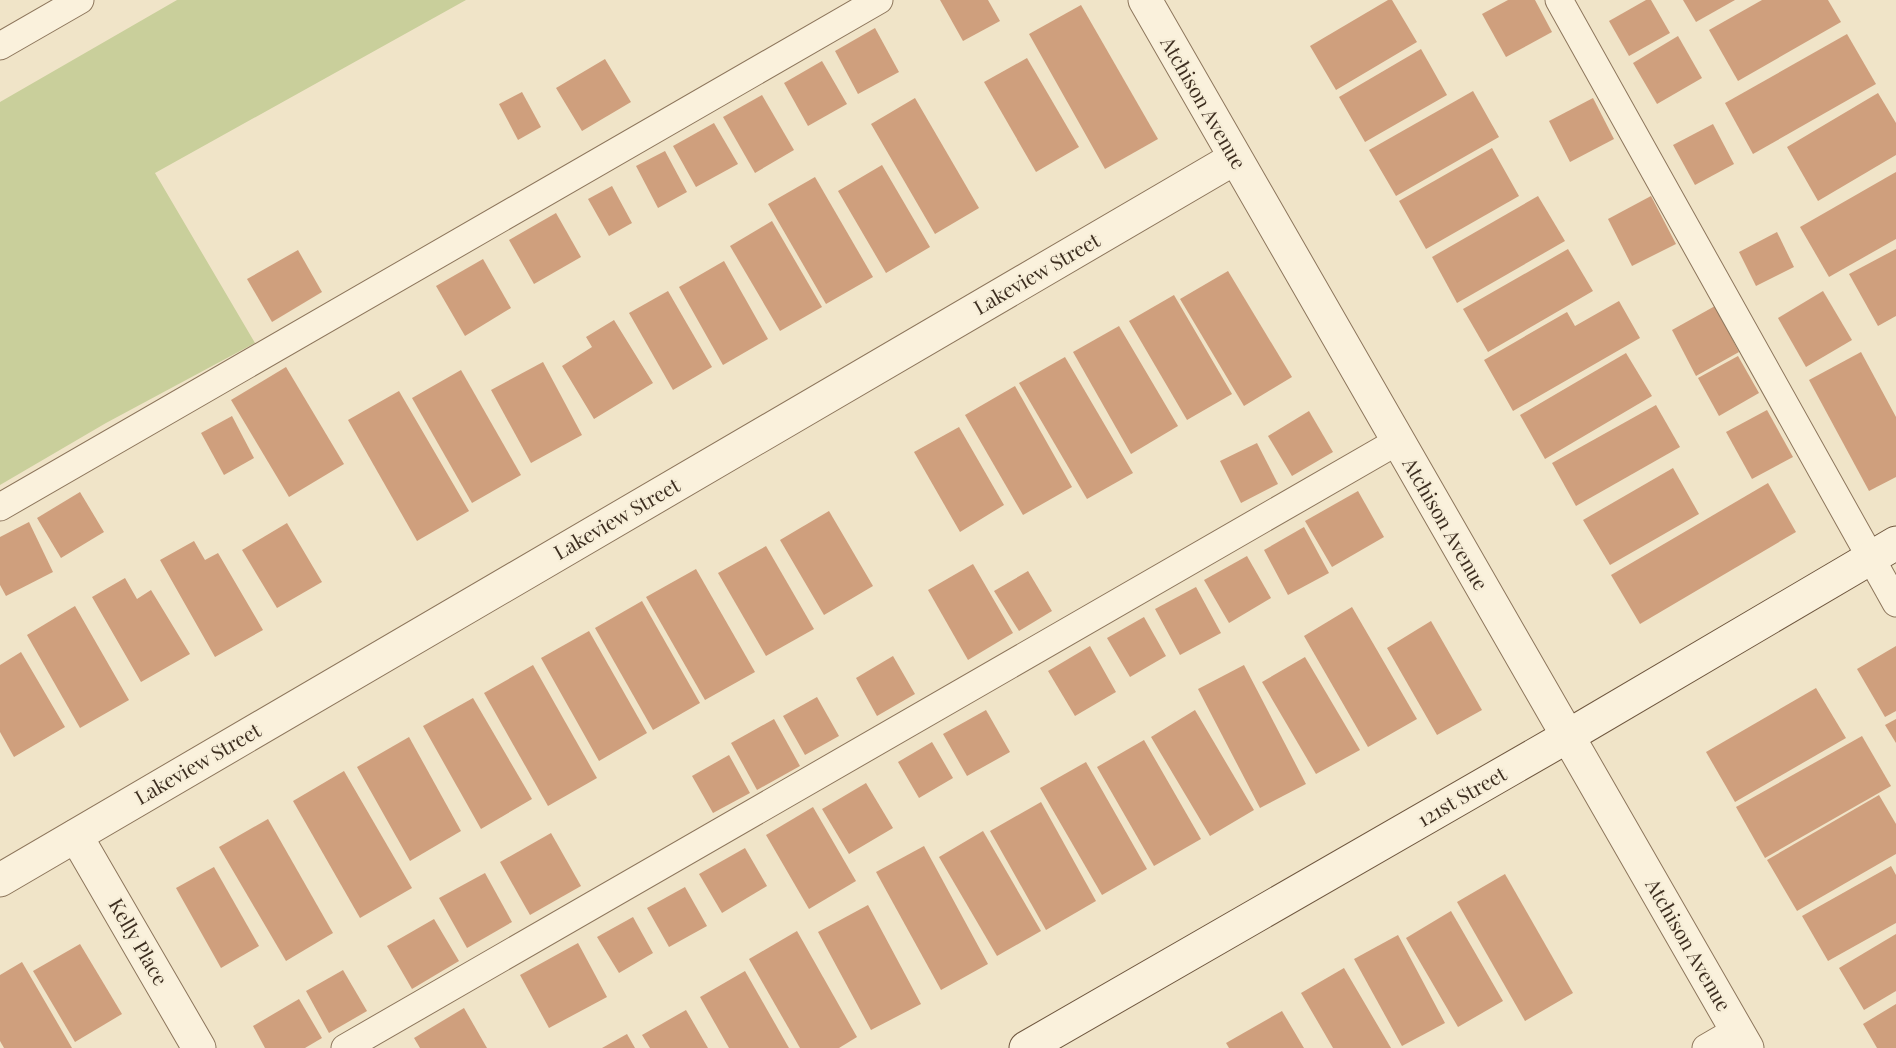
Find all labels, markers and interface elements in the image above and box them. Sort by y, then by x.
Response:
street label: Atchison Avenue [1155,30,1253,174]
street label: Lakeview Street [968,225,1105,320]
street label: Atchison Avenue [1397,451,1495,595]
street label: Lakeview Street [548,470,685,565]
street label: Lakeview Street [129,715,266,810]
street label: 121st Street [1412,759,1512,832]
street label: Atchison Avenue [1640,872,1738,1016]
street label: Kelly Place [104,893,175,990]

